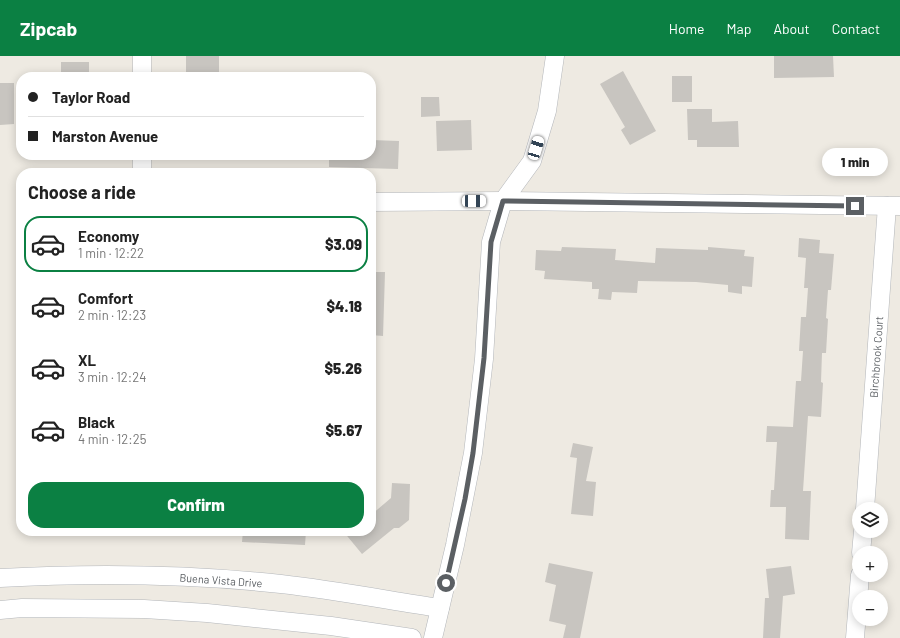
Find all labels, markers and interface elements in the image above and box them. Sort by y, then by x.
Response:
text: Zipcab [20,17,77,40]
text: Home [669,20,705,37]
text: Map [727,20,751,37]
text: About [773,20,810,37]
text: Contact [832,20,880,37]
text: Taylor Road [52,88,130,106]
text: Marston Avenue [52,127,158,145]
car [527,135,545,161]
callout: 1 min [822,148,888,176]
text: 1 min [841,154,869,170]
text: Choose a ride [28,181,136,203]
car [462,195,486,207]
route end [846,197,864,215]
icon: car [30,226,66,262]
text: Economy [78,227,139,245]
text: $3.09 [325,235,362,253]
text: 1 min · 12:22 [78,245,144,261]
icon: car [30,288,66,324]
text: Comfort [78,289,133,307]
text: $4.18 [326,297,362,315]
text: 2 min · 12:23 [78,307,146,323]
street label: Birchbrook Court [867,316,885,398]
icon: car [30,350,66,386]
text: XL [78,351,96,369]
text: $5.26 [324,359,362,377]
text: 3 min · 12:24 [78,369,146,385]
icon: car [30,412,66,448]
text: Black [78,413,115,431]
text: $5.67 [325,421,362,439]
text: 4 min · 12:25 [78,431,146,447]
button: Confirm [28,482,364,528]
map controls [852,502,888,626]
button: layers [852,502,888,538]
button: + [852,546,888,582]
street label: Buena Vista Drive [179,571,263,589]
route start [437,574,455,592]
button: − [852,590,888,626]

